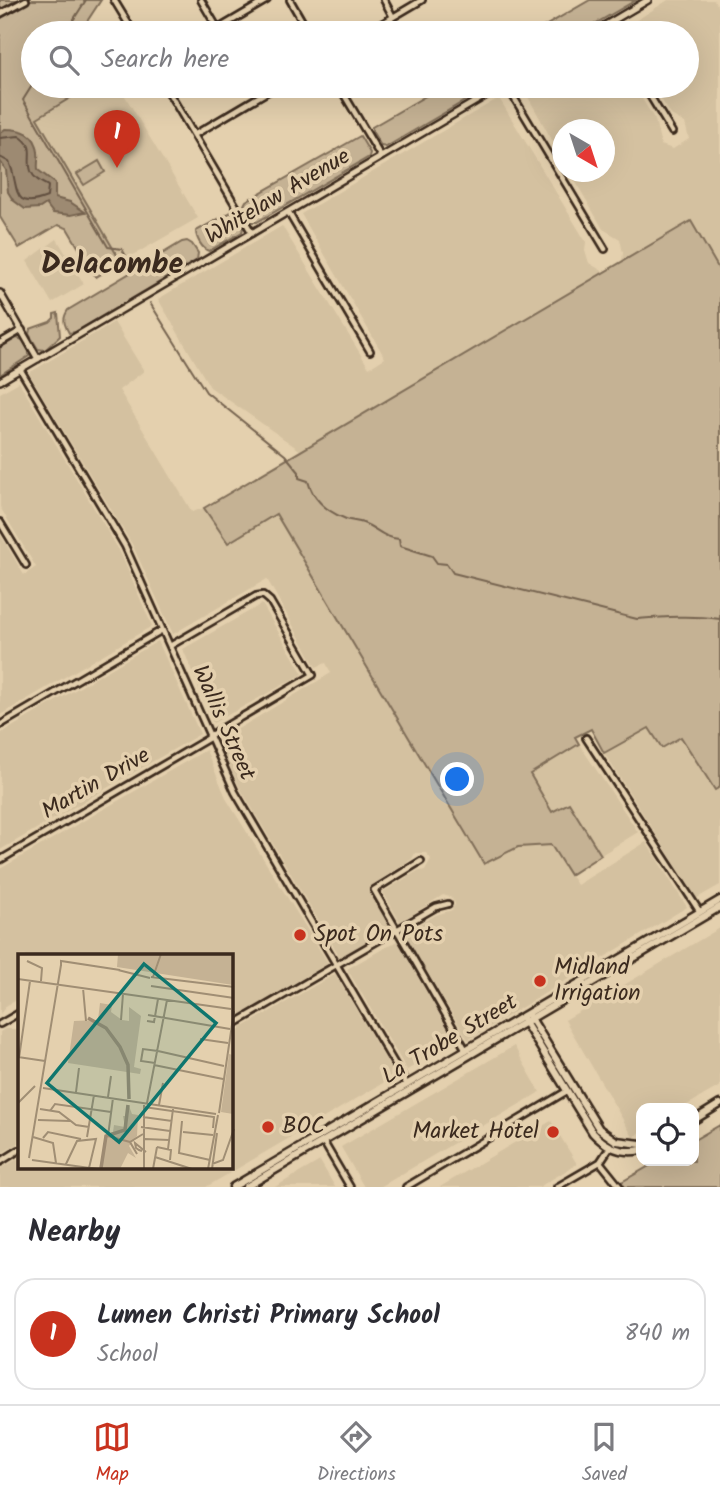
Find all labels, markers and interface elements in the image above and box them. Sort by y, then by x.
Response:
search box [21,21,699,98]
text: Search here [101,39,229,81]
icon: search [45,41,83,79]
pin: 1 [94,110,140,168]
north arrow [552,119,615,182]
street label: Whitelaw Avenue [198,139,358,255]
district label: Delacombe [41,241,184,289]
street label: Wallis Street [182,660,265,787]
street label: Martin Drive [35,738,157,830]
your location [440,762,474,796]
place label: Spot On Pots [314,917,443,953]
marker: Spot On Pots [292,927,308,943]
place label: Midland Irrigation [554,950,641,1012]
inset map [18,954,233,1170]
marker: Midland Irrigation [532,973,548,989]
street label: La Trobe Street [375,985,526,1095]
map controls [636,1103,699,1166]
button: locate [636,1103,699,1166]
place label: BOC [282,1109,325,1145]
place label: Market Hotel [412,1114,539,1150]
marker: BOC [260,1119,276,1135]
marker: Market Hotel [545,1124,561,1140]
text: Nearby [28,1209,120,1257]
text: Lumen Christi Primary School [97,1295,440,1337]
text: 1 [50,1316,56,1352]
text: 840 m [624,1316,690,1352]
text: School [97,1337,158,1373]
tab: Map [93,1418,131,1490]
tab: Directions [317,1418,396,1490]
tab: Saved [582,1418,627,1490]

